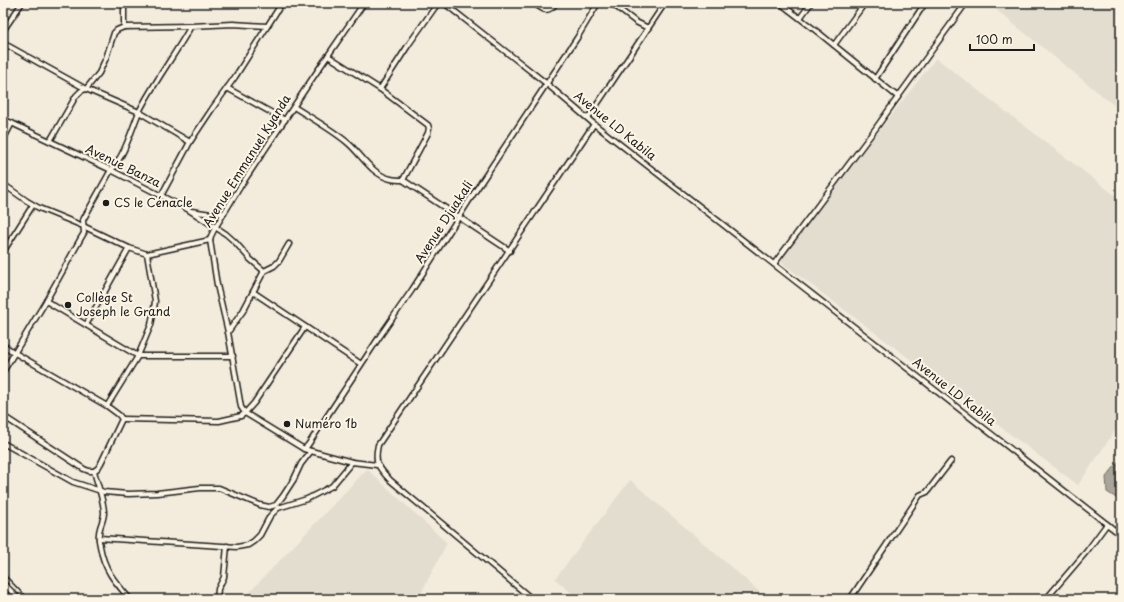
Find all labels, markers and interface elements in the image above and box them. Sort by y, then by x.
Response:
scale bar [970,26,1034,52]
text: 100 m [976,30,1013,48]
street label: Avenue LD Kabila [570,86,661,164]
street label: Avenue Emmanuel Kyanda [198,90,295,230]
street label: Avenue Banza [83,139,165,191]
street label: Avenue Djuakali [410,177,477,266]
place label: CS le Cénacle [114,193,193,211]
marker: CS le Cénacle [101,198,111,208]
place label: Collège St Joseph le Grand [76,288,171,320]
marker: Collège St Joseph le Grand [63,300,73,310]
street label: Avenue LD Kabila [909,353,1001,430]
place label: Numéro 1b [295,414,357,432]
marker: Numéro 1b [282,419,292,429]

